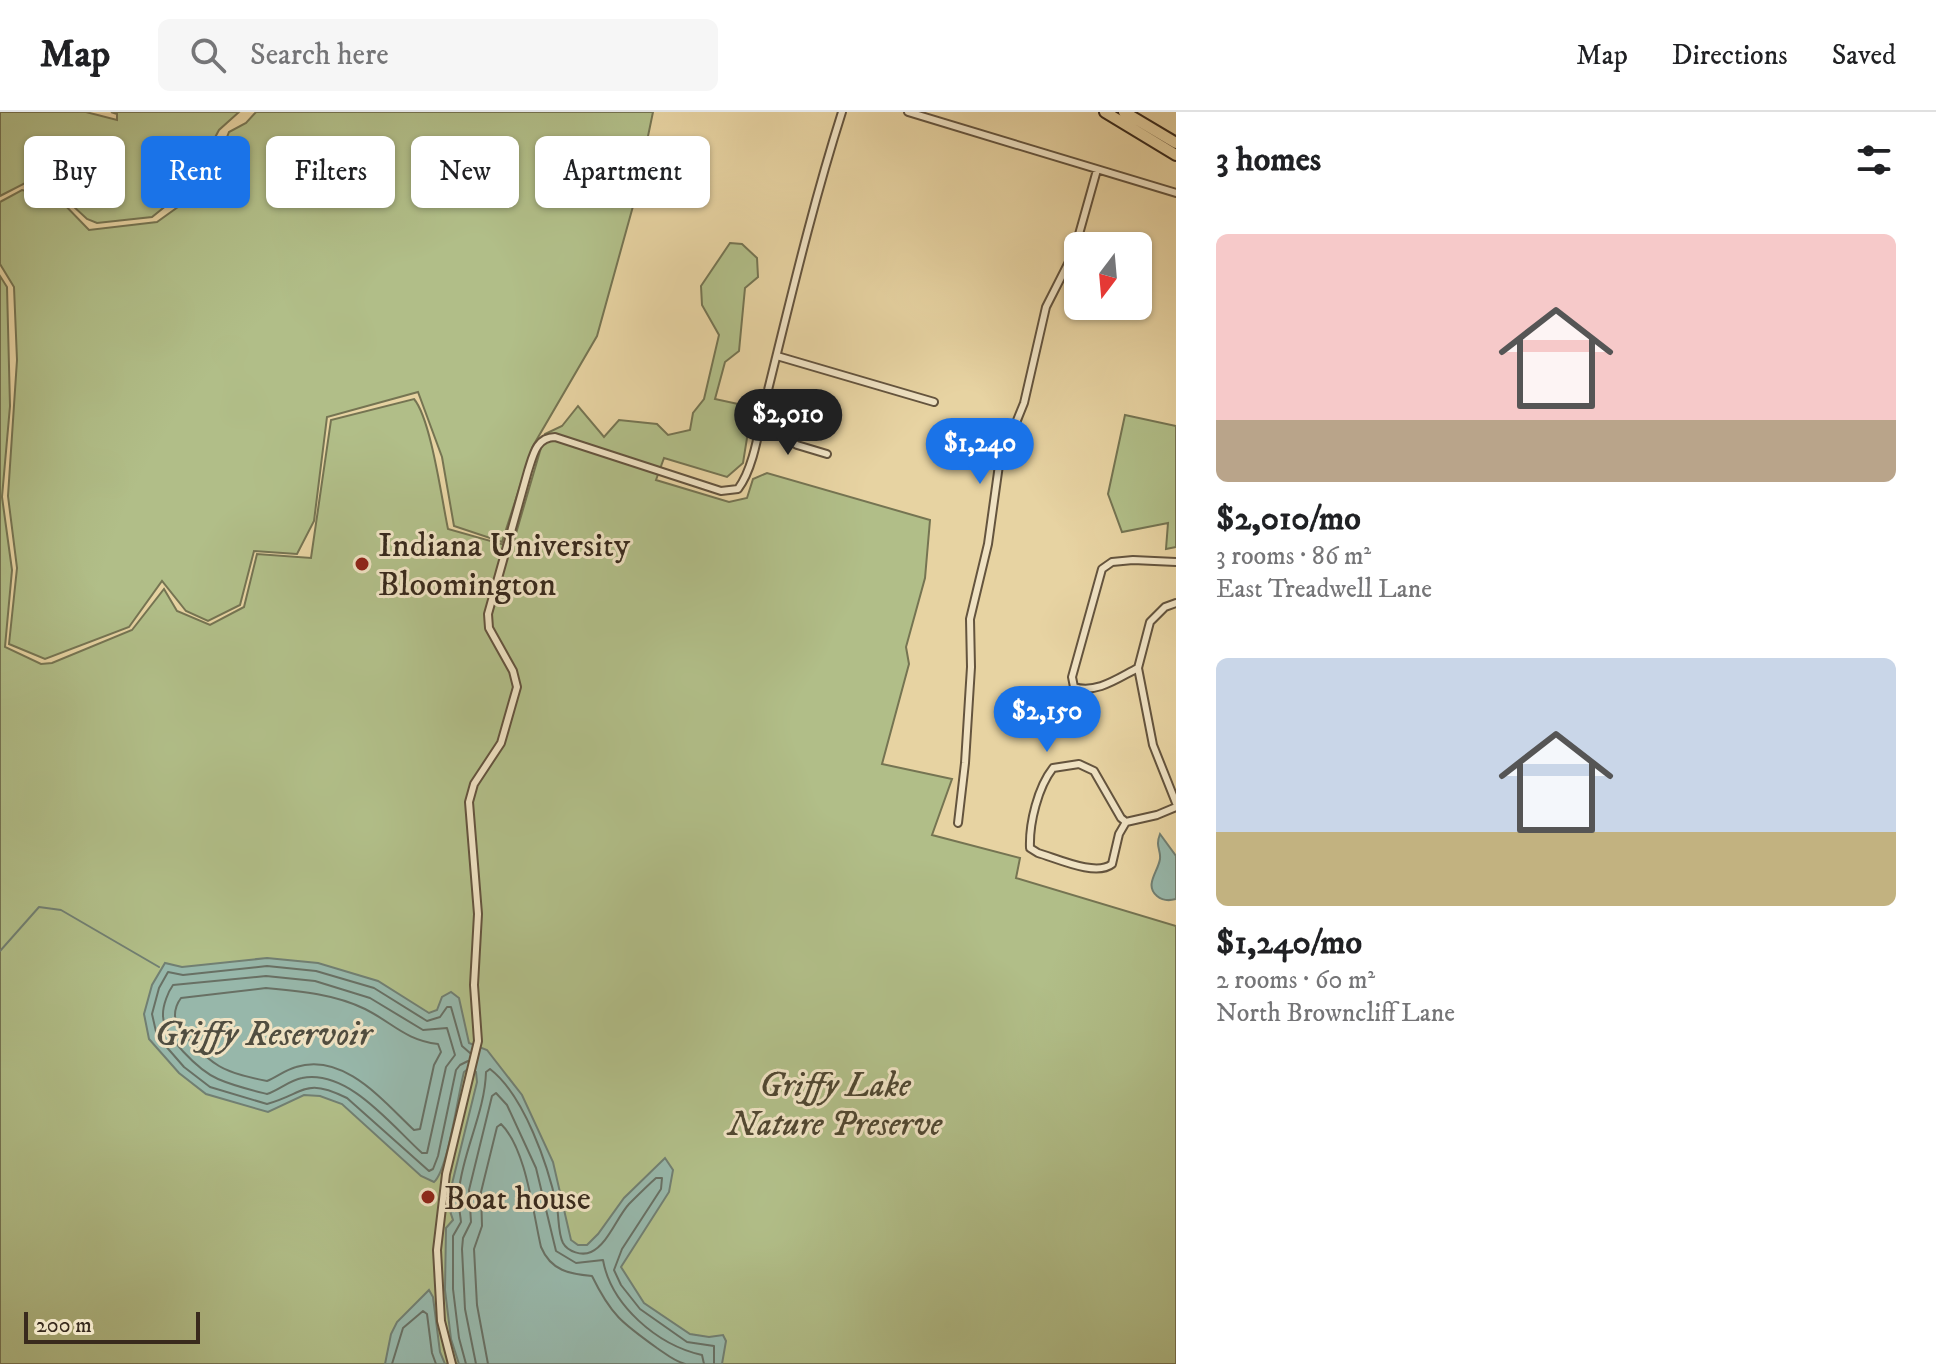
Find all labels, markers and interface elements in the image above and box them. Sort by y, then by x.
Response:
search box [158,19,718,91]
text: Map [40,31,110,79]
icon: search [186,33,230,77]
text: Search here [250,37,389,74]
text: Map [1576,38,1628,73]
text: Directions [1672,38,1788,73]
text: Saved [1832,38,1896,73]
chip: Buy [24,136,125,208]
chip: Rent [141,136,250,208]
chip: Filters [266,136,395,208]
chip: New [411,136,519,208]
chip: Apartment [535,136,710,208]
icon: filters [1852,138,1896,182]
text: 3 homes [1216,139,1321,181]
north arrow [1064,232,1152,320]
map controls [1064,232,1152,320]
icon: home [1484,286,1628,430]
pin: $2,010 [723,389,853,457]
text: $2,010 [752,398,824,431]
pin: $1,240 [915,418,1045,486]
text: $1,240 [944,427,1016,460]
text: $2,010/mo [1216,498,1361,540]
place label: Indiana University Bloomington [378,525,631,606]
text: 3 rooms · 86 m² [1216,540,1371,573]
marker: Indiana University Bloomington [353,555,371,573]
text: East Treadwell Lane [1216,573,1432,606]
pin: $2,150 [982,686,1112,754]
text: $2,150 [1012,695,1082,728]
icon: home [1484,710,1628,854]
text: $1,240/mo [1216,922,1362,964]
text: 2 rooms · 60 m² [1216,964,1375,997]
text: North Browncliff Lane [1216,997,1455,1030]
water label: Griffy Reservoir [154,1012,375,1057]
park label: Griffy Lake Nature Preserve [726,1065,943,1146]
place label: Boat house [444,1178,591,1220]
marker: Boat house [419,1188,437,1206]
scale bar [24,1308,200,1344]
text: 200 m [36,1312,92,1339]

